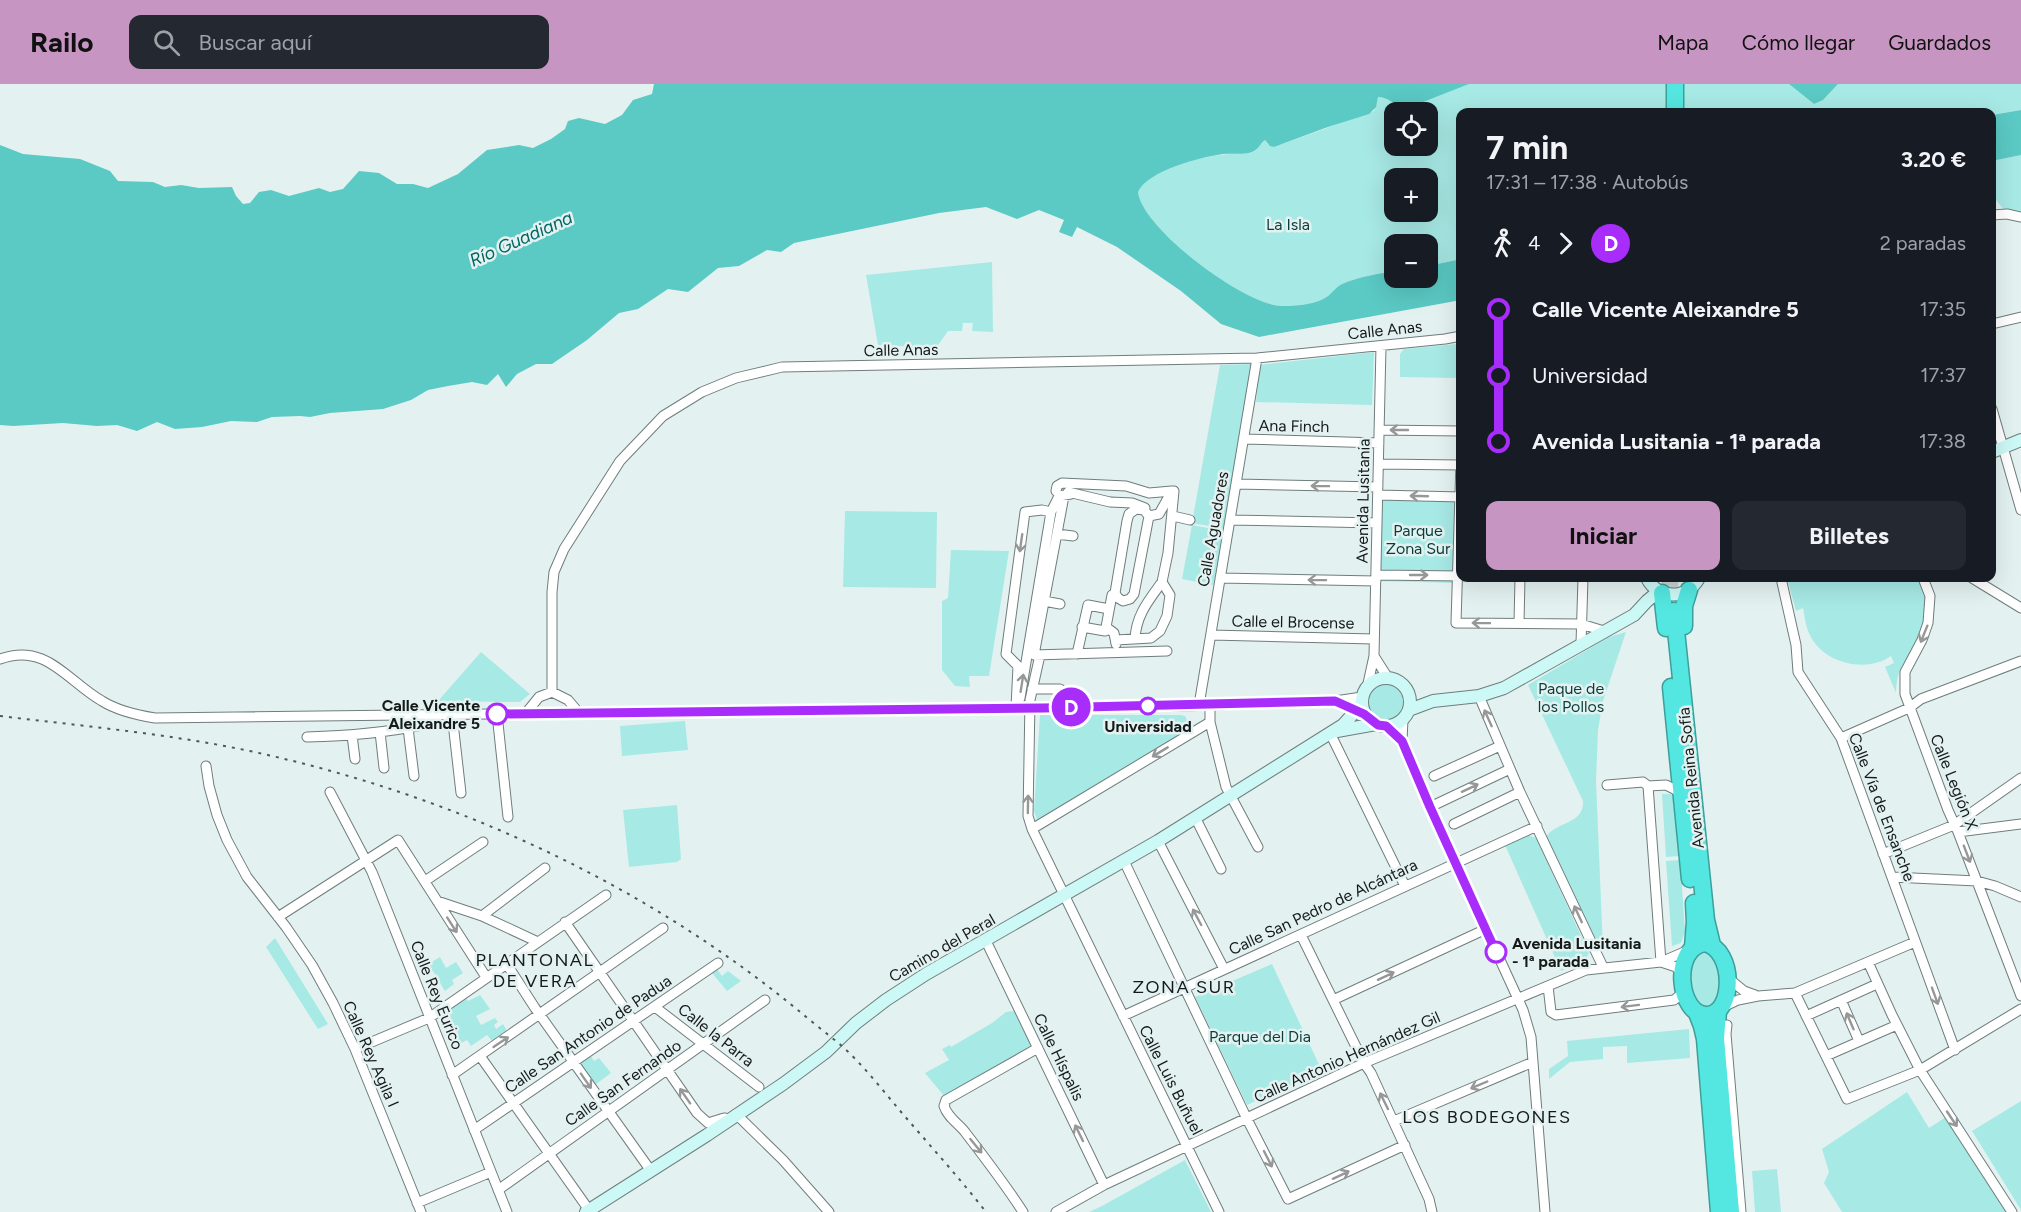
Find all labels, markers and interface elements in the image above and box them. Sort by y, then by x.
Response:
search box [129,15,549,69]
text: Railo [30,25,93,59]
icon: search [150,26,183,59]
text: Buscar aquí [198,29,312,56]
text: Mapa [1657,30,1709,55]
text: Cómo llegar [1742,30,1855,55]
text: Guardados [1888,30,1991,55]
map controls [1384,102,1438,288]
button: locate [1384,102,1438,156]
text: 7 min [1486,128,1568,167]
text: 3.20 € [1901,146,1966,173]
button: + [1384,168,1438,222]
text: 17:31 – 17:38 · Autobús [1486,170,1688,194]
water label: Río Guadiana [466,206,576,272]
park label: La Isla [1266,215,1310,234]
icon: walk [1486,227,1519,260]
icon: forward [1549,227,1582,260]
text: 4 [1528,231,1540,255]
text: D [1603,231,1618,256]
text: 2 paradas [1880,231,1966,255]
button: − [1384,234,1438,288]
text: Calle Vicente Aleixandre 5 [1532,296,1799,323]
text: 17:35 [1920,297,1966,321]
street label: Calle Anas [1347,317,1423,343]
street label: Calle Anas [863,340,939,360]
text: Universidad [1532,362,1648,389]
text: 17:37 [1920,363,1966,387]
street label: Ana Finch [1258,416,1330,436]
one-way arrow [1390,425,1410,436]
text: Avenida Lusitania - 1ª parada [1532,428,1821,455]
text: 17:38 [1919,429,1966,453]
street label: Avenida Lusitania [1352,438,1374,564]
street label: Calle Aguadores [1193,470,1233,588]
one-way arrow [1310,481,1330,492]
one-way arrow [1410,490,1430,501]
button: Iniciar [1486,501,1720,570]
button: Billetes [1732,501,1966,570]
park label: Parque Zona Sur [1386,521,1451,558]
one-way arrow [1015,533,1026,553]
one-way arrow [1408,569,1428,581]
one-way arrow [1308,574,1328,586]
street label: Calle el Brocense [1232,611,1355,633]
one-way arrow [1471,617,1491,629]
one-way arrow [1918,624,1929,643]
one-way arrow [1017,674,1028,693]
park label: Paque de los Pollos [1538,679,1604,716]
line badge: D [1052,688,1090,726]
text: D [1064,695,1078,720]
place label: Calle Vicente Aleixandre 5 [382,696,480,733]
marker: Universidad [1139,697,1157,715]
marker: Calle Vicente Aleixandre 5 [486,703,508,725]
street label: Avenida Reina Sofía [1674,706,1708,850]
one-way arrow [1481,709,1493,727]
place label: Universidad [1104,717,1192,736]
street label: Calle Vía de Ensanche [1845,730,1919,884]
street label: Calle Legión X [1926,731,1982,833]
one-way arrow [1152,747,1169,759]
one-way arrow [1460,782,1478,794]
one-way arrow [1022,794,1034,814]
one-way arrow [1962,845,1973,863]
street label: Calle San Pedro de Alcántara [1226,855,1420,959]
one-way arrow [1572,905,1583,923]
one-way arrow [1191,909,1202,927]
street label: Camino del Peral [885,910,999,986]
one-way arrow [446,916,459,933]
place label: Avenida Lusitania - 1ª parada [1512,934,1641,971]
street label: Calle Rey Eurico [407,938,467,1052]
marker: Avenida Lusitania - 1ª parada [1485,941,1507,963]
district label: PLANTONAL DE VERA [476,949,594,992]
one-way arrow [1377,969,1395,981]
street label: Calle San Antonio de Padua [501,971,675,1097]
district label: ZONA SUR [1132,976,1236,998]
one-way arrow [1930,986,1941,1005]
street label: Calle Rey Agila I [339,998,403,1110]
street label: Calle la Parra [674,999,758,1071]
one-way arrow [1620,1000,1640,1011]
street label: Calle Antonio Hernández Gil [1251,1007,1443,1107]
street label: Calle Híspalis [1030,1010,1088,1104]
one-way arrow [1844,1012,1855,1031]
street label: Calle Luis Buñuel [1135,1022,1207,1138]
park label: Parque del Dia [1209,1027,1311,1046]
one-way arrow [492,1036,508,1048]
street label: Calle San Fernando [561,1036,685,1130]
one-way arrow [580,1073,592,1089]
one-way arrow [1470,1080,1489,1091]
one-way arrow [679,1088,691,1104]
one-way arrow [1378,1092,1390,1110]
district label: LOS BODEGONES [1402,1106,1572,1128]
one-way arrow [1946,1110,1958,1127]
one-way arrow [1072,1124,1084,1142]
one-way arrow [970,1138,983,1154]
one-way arrow [1262,1150,1274,1168]
one-way arrow [1332,1168,1350,1180]

